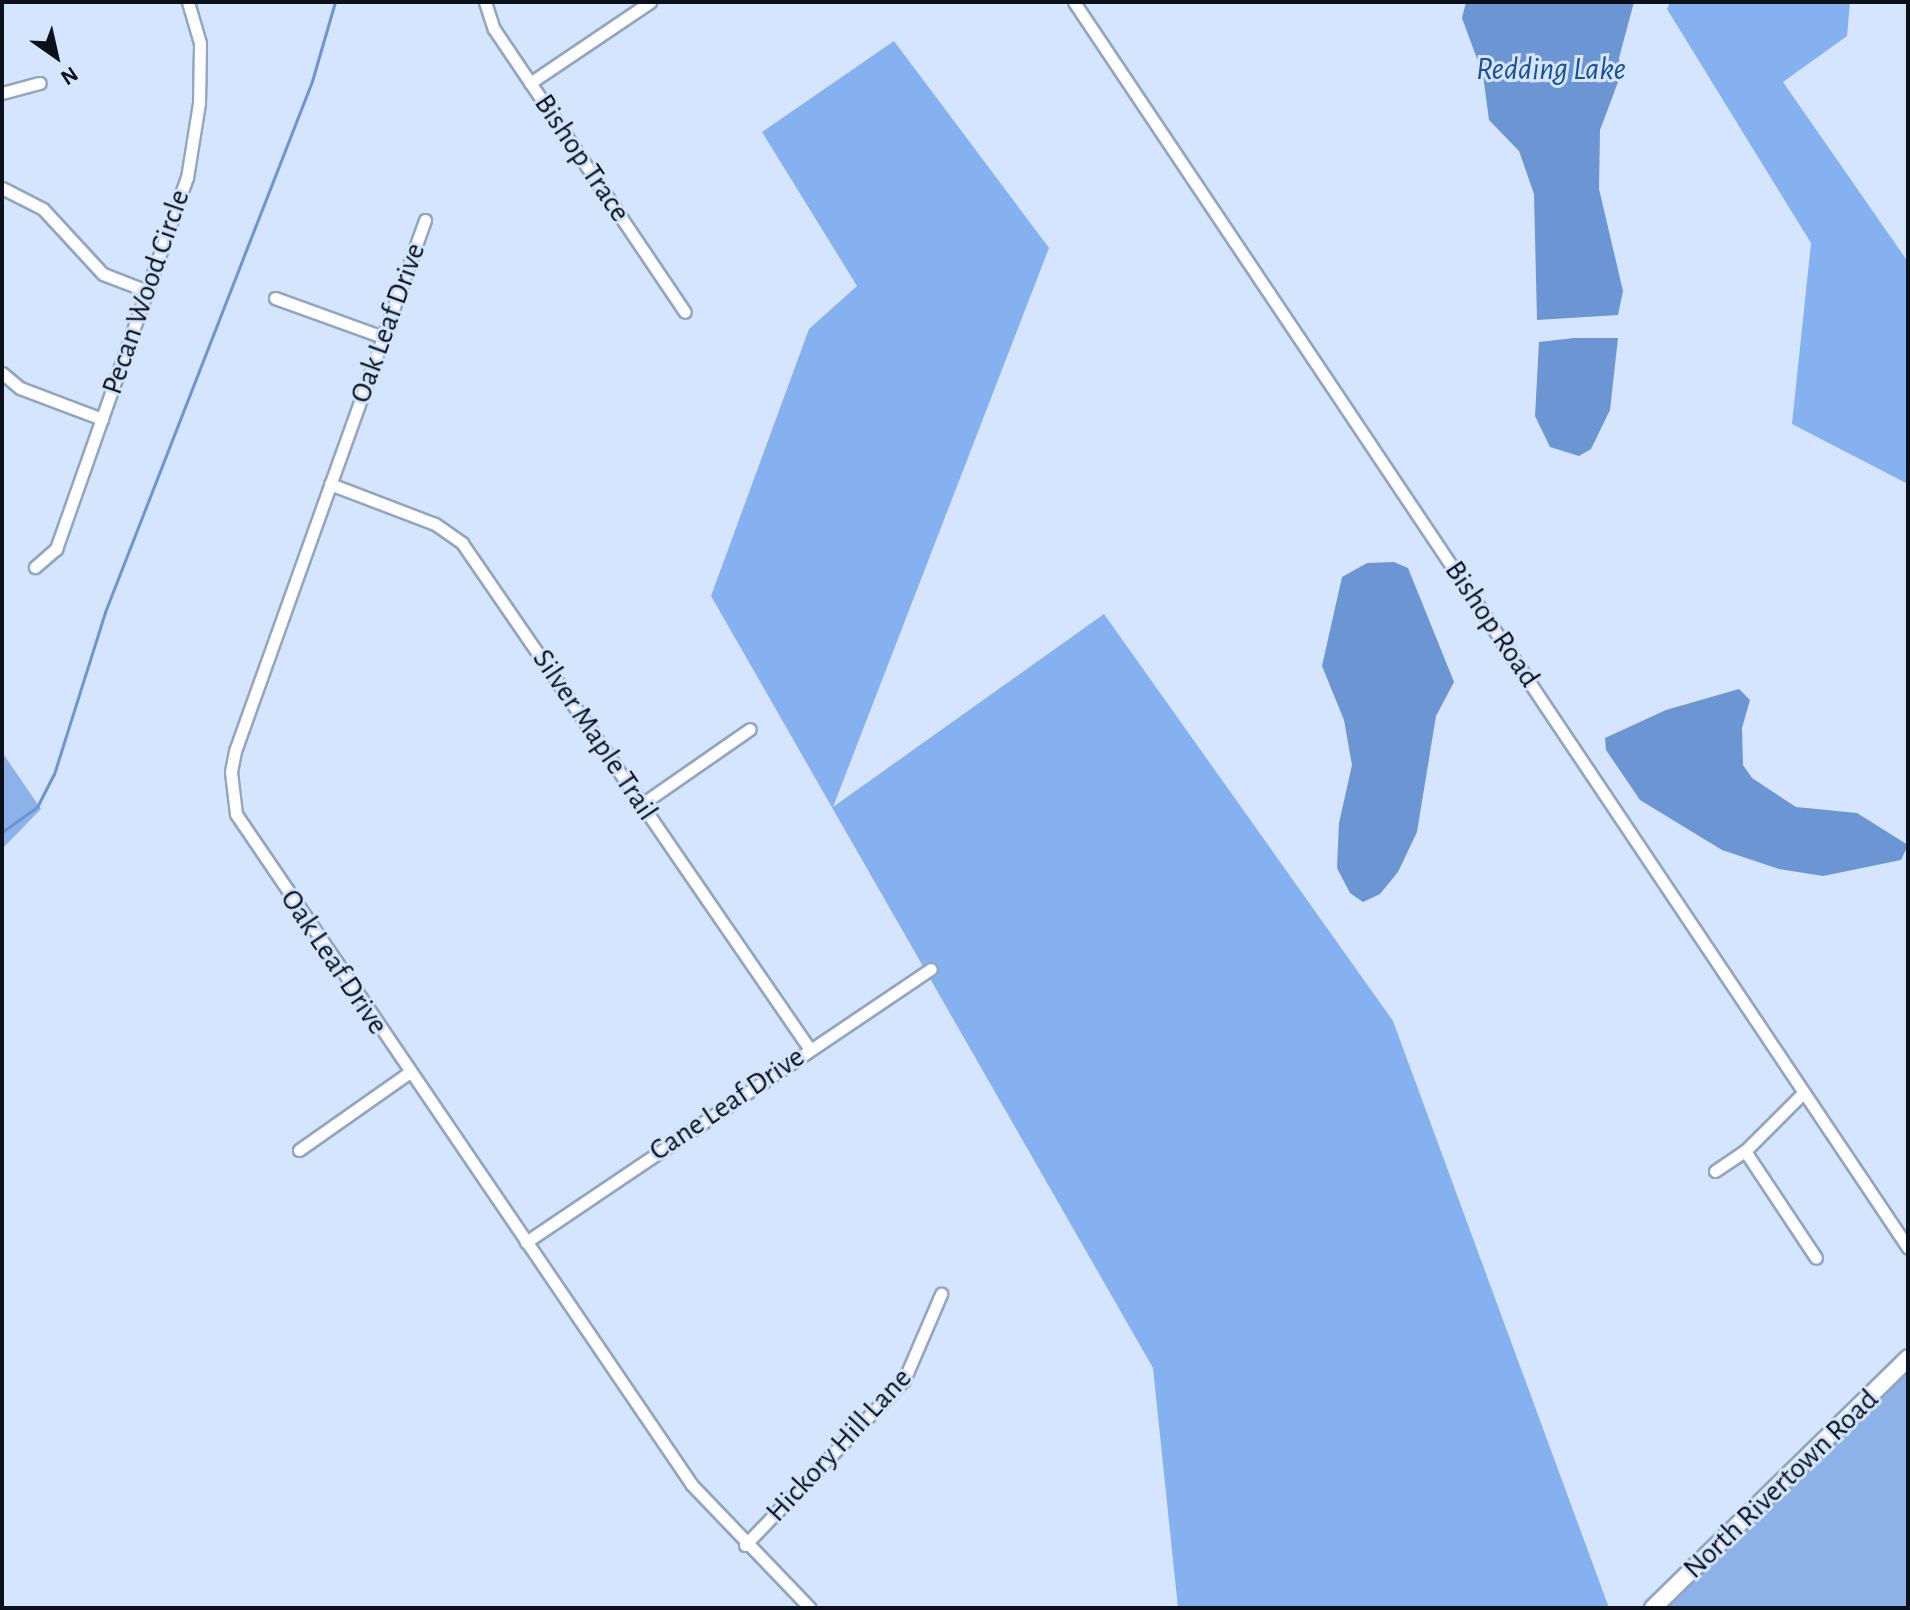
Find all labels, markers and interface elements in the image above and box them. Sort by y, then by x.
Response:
north arrow [16,16,96,96]
water label: Redding Lake [1476,50,1626,88]
text: N [57,62,82,89]
street label: Bishop Trace [526,87,638,229]
street label: Pecan Wood Circle [94,185,198,399]
street label: Oak Leaf Drive [342,238,434,408]
street label: Bishop Road [1437,554,1547,694]
street label: Silver Maple Trail [524,642,666,828]
street label: Oak Leaf Drive [272,883,396,1041]
street label: Cane Leaf Drive [643,1039,811,1169]
street label: Hickory Hill Lane [758,1360,920,1530]
street label: North Rivertown Road [1676,1382,1886,1586]

